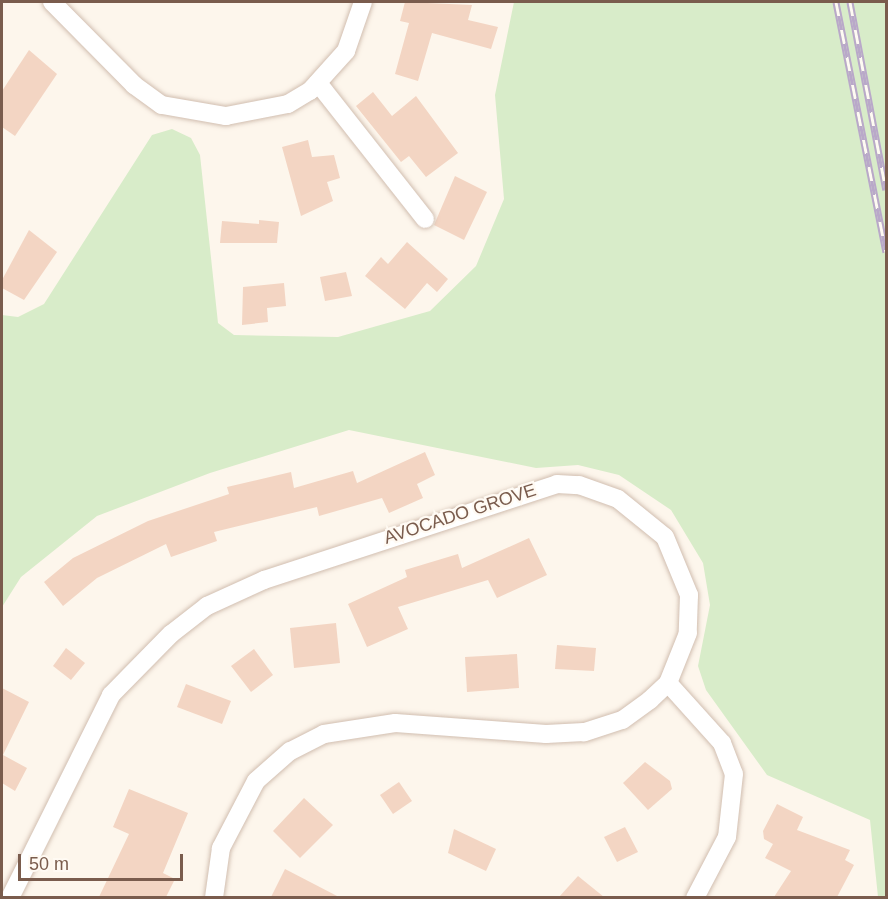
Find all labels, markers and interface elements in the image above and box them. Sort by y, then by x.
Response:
street label: AVOCADO GROVE [381,479,539,549]
scale bar [21,842,186,880]
text: 50 m [29,854,69,874]

